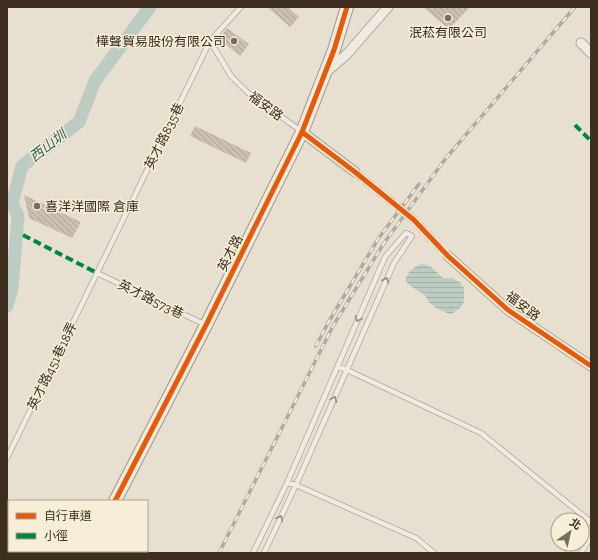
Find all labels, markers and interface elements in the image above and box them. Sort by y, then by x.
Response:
marker: 泯菘有限公司 [443,13,453,23]
place label: 泯菘有限公司 [409,25,487,40]
place label: 樺聲貿易股份有限公司 [96,34,226,49]
marker: 樺聲貿易股份有限公司 [229,36,239,46]
street label: 福安路 [246,88,286,124]
street label: 英才路835巷 [141,100,187,172]
water label: 西山圳 [26,125,71,166]
place label: 喜洋洋國際 倉庫 [45,199,139,214]
marker: 喜洋洋國際 倉庫 [32,201,42,211]
street label: 英才路 [214,232,246,274]
street label: 英才路573巷 [116,277,186,321]
one-way arrow [381,277,389,285]
street label: 福安路 [503,288,543,324]
one-way arrow [355,315,363,322]
street label: 英才路451巷18弄 [24,320,80,412]
one-way arrow [329,396,337,404]
legend [8,500,148,552]
text: 自行車道 [44,509,92,523]
north arrow [550,512,590,552]
one-way arrow [275,515,283,522]
text: 北 [567,516,584,533]
text: 小徑 [44,529,68,543]

